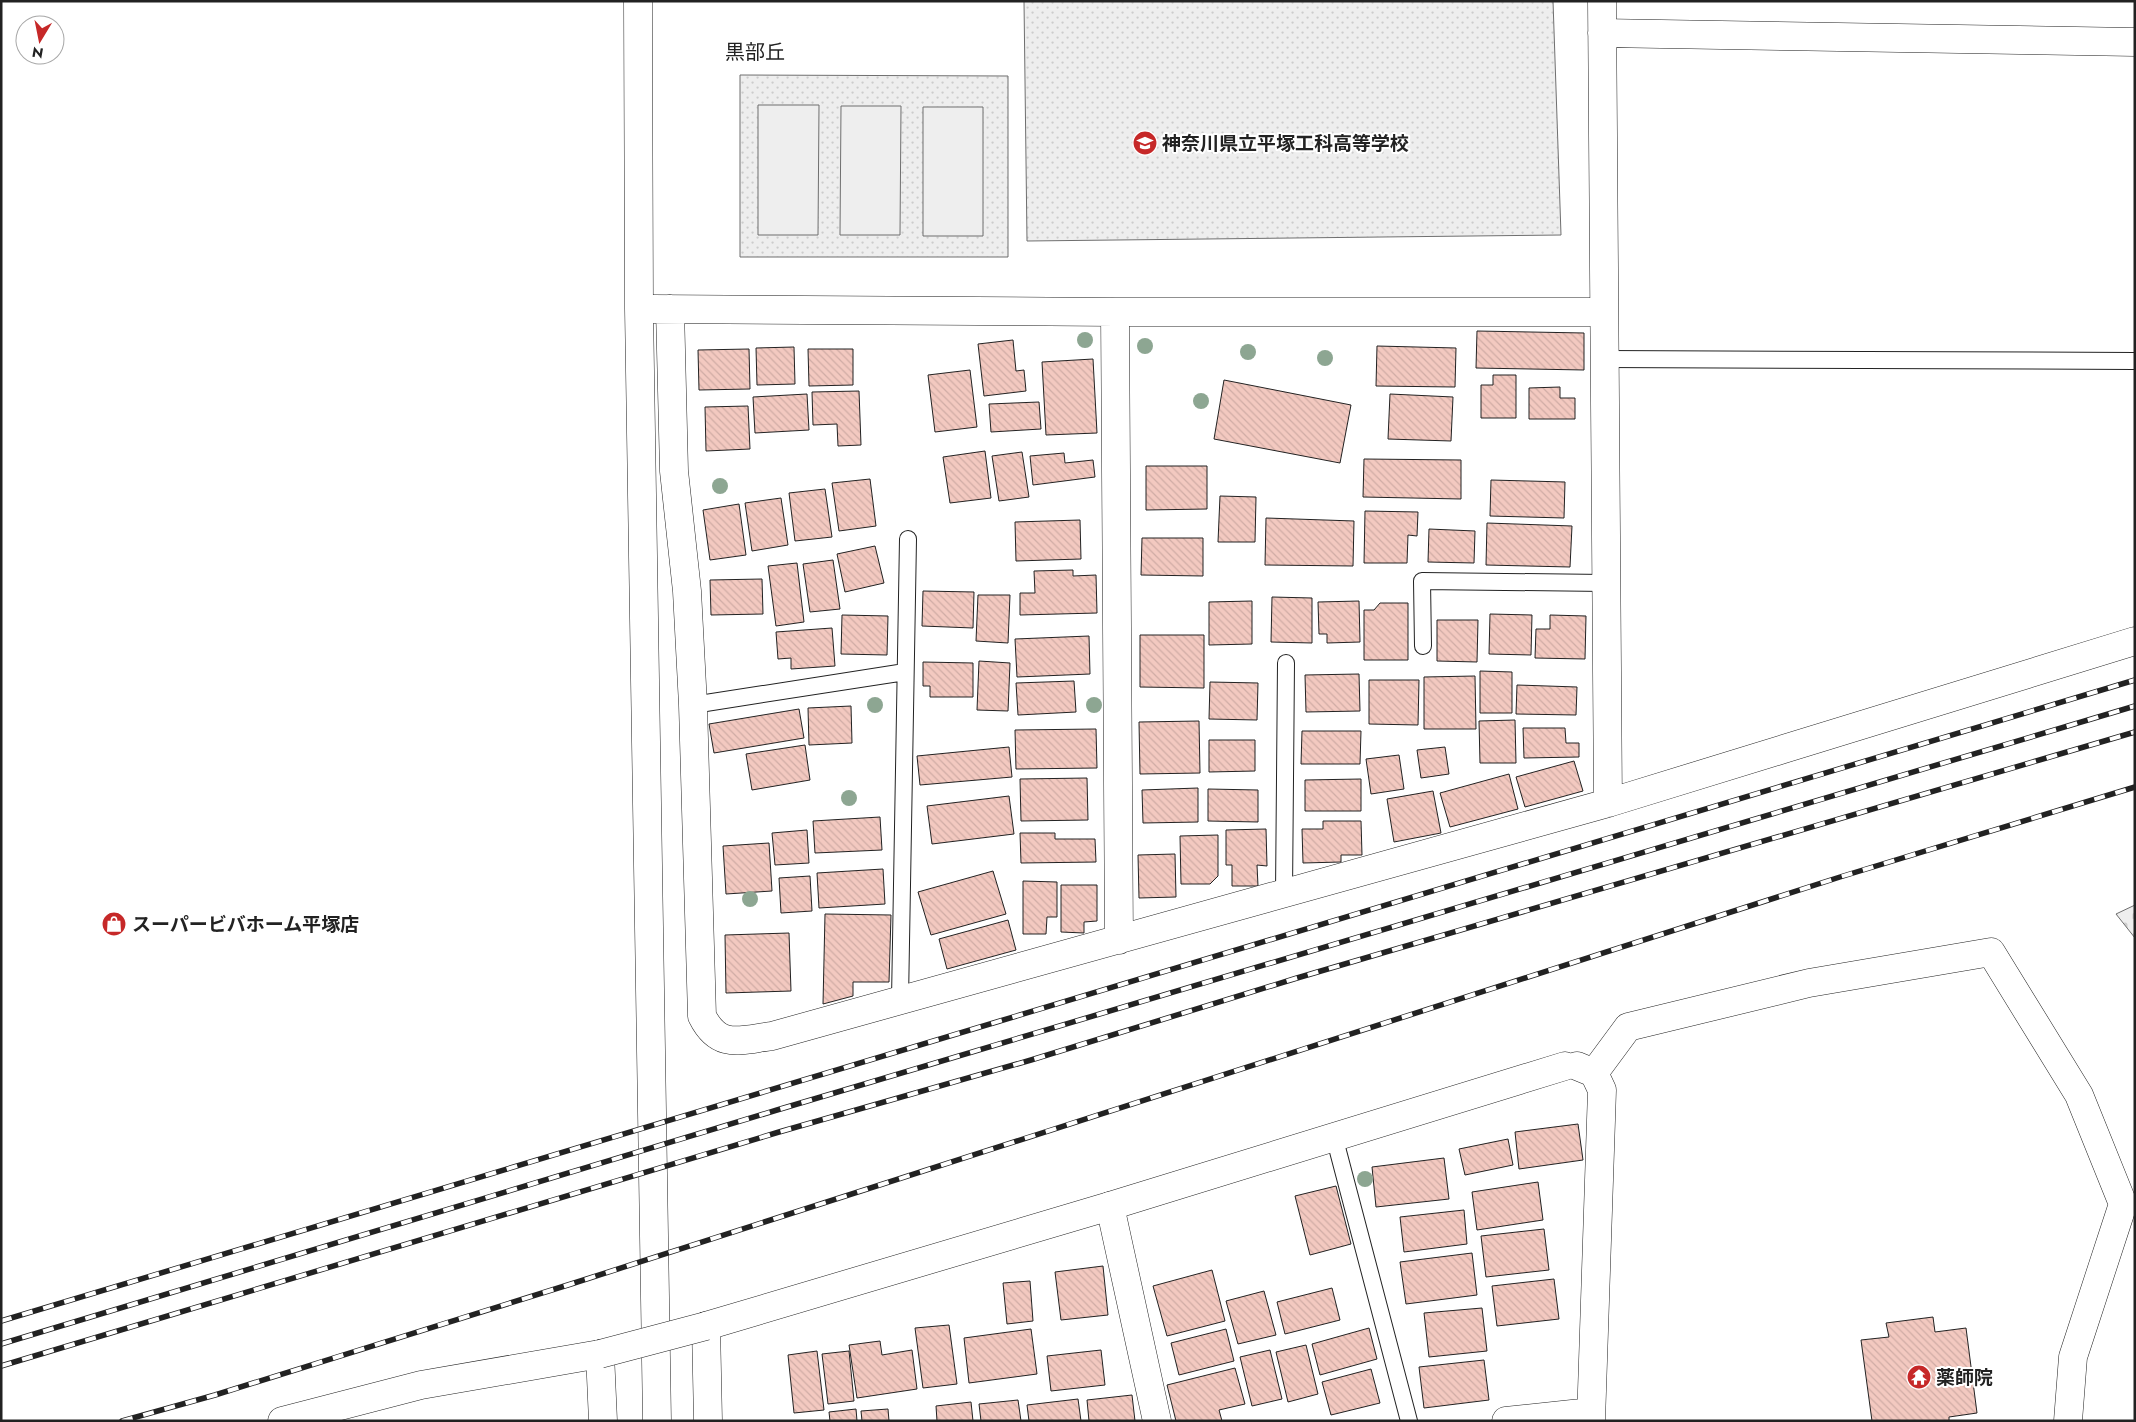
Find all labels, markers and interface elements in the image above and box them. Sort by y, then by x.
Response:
north arrow [15,15,65,65]
district label: 黒部丘 [725,38,785,67]
text: N [31,42,45,64]
school or university icon: 神奈川県立平塚工科高等学校 [1132,130,1158,156]
place label: 神奈川県立平塚工科高等学校 [1162,130,1409,157]
shop icon: スーパービバホーム平塚店 [101,911,127,937]
place label: スーパービバホーム平塚店 [132,911,359,938]
temple icon: 薬師院 [1906,1364,1932,1390]
place label: 薬師院 [1936,1364,1993,1391]

